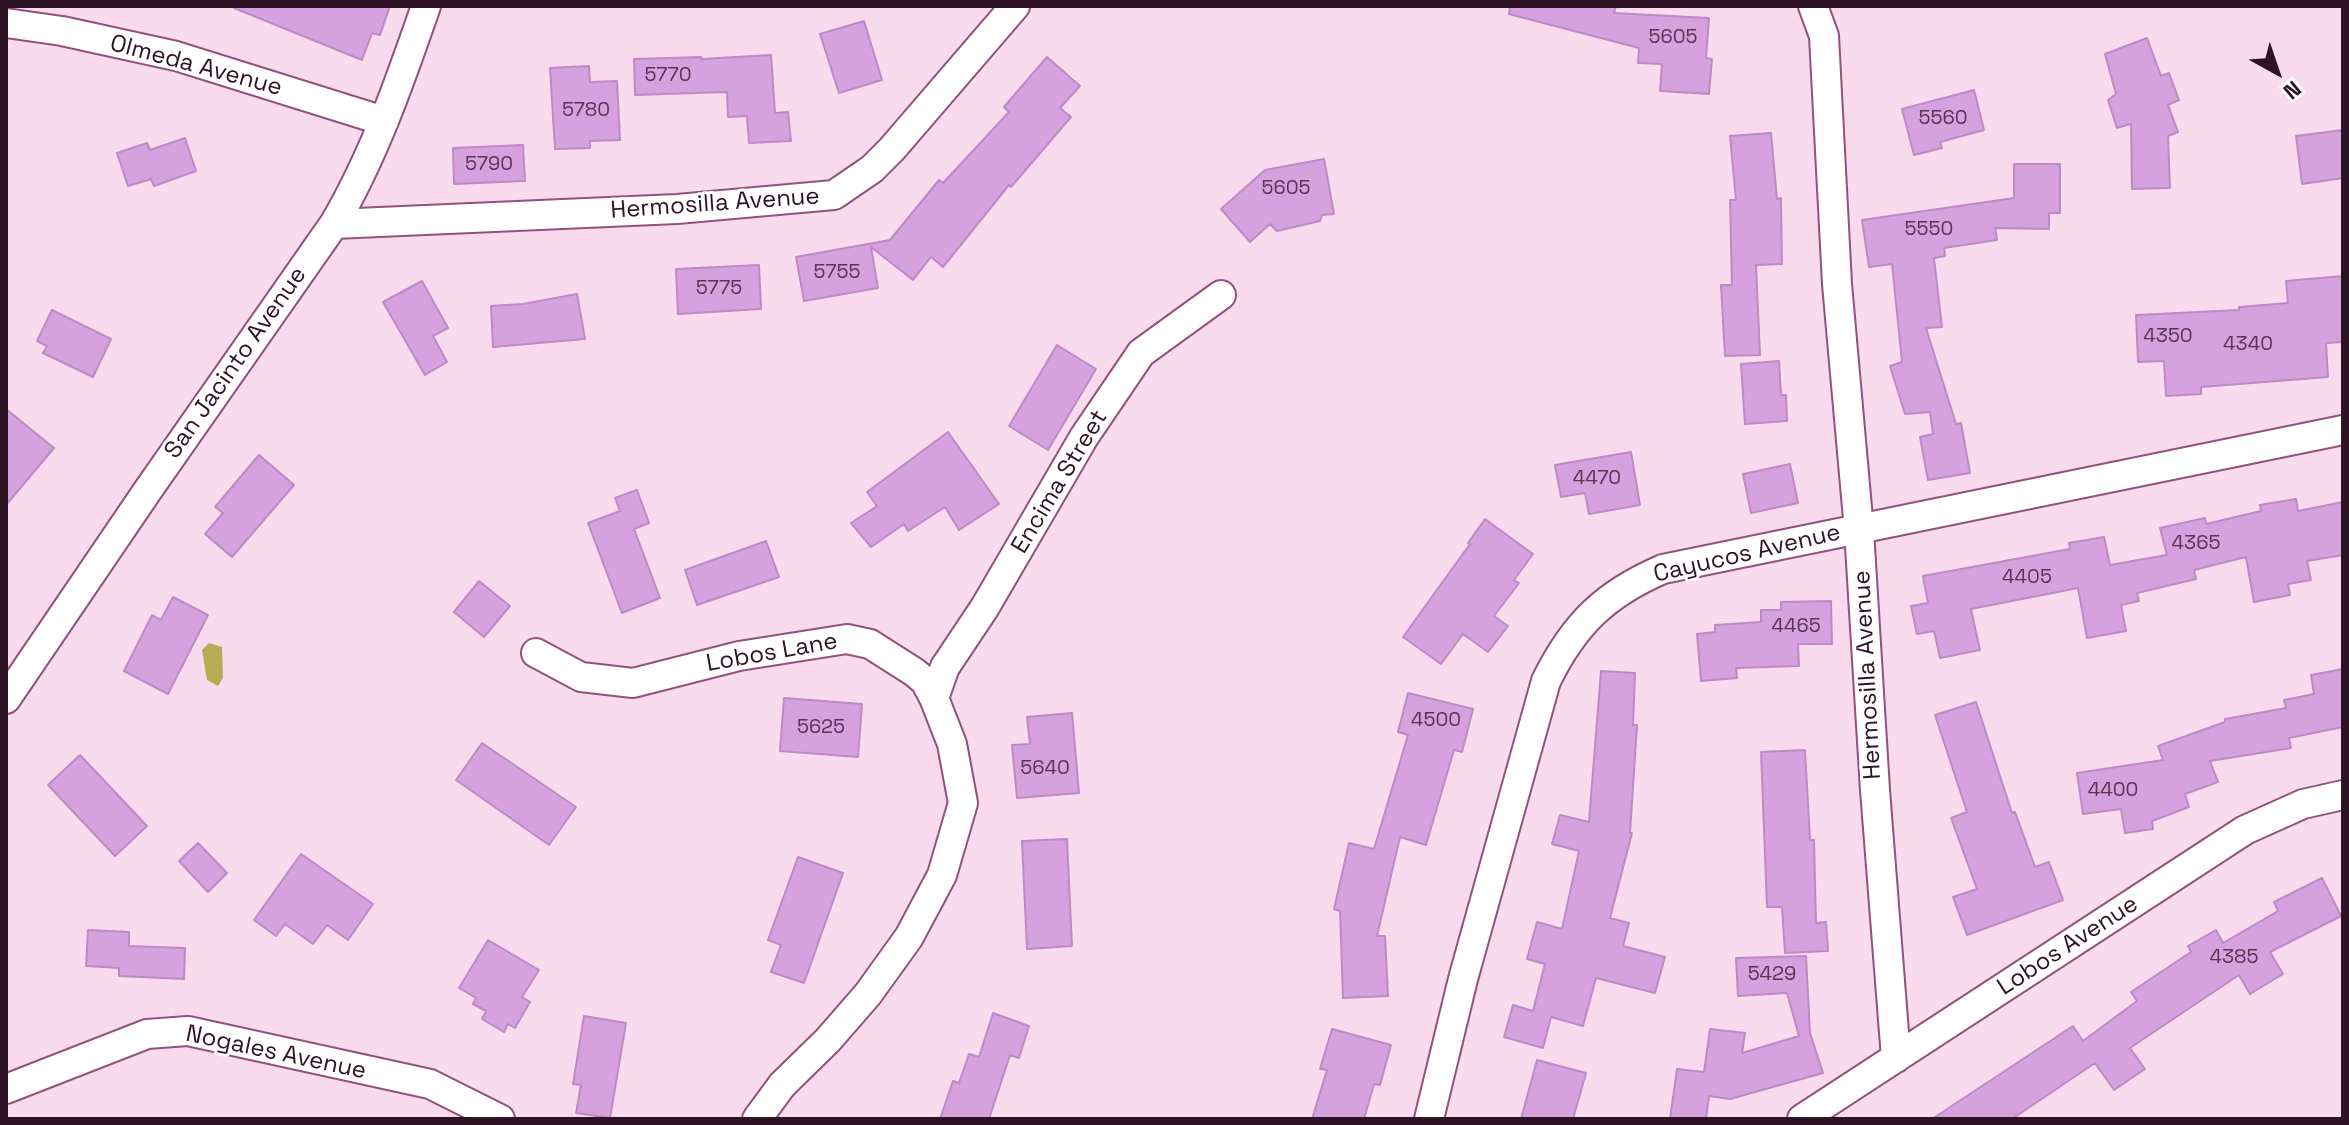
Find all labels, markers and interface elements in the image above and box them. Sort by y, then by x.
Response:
house number: 5605 [1648,26,1698,50]
street label: Olmeda Avenue [107,29,285,103]
north arrow [2237,32,2317,112]
house number: 5770 [645,64,691,88]
text: N [2278,75,2307,106]
house number: 5780 [562,99,610,123]
house number: 5560 [1918,107,1968,131]
house number: 5790 [465,153,513,177]
house number: 5605 [1261,177,1311,201]
street label: Hermosilla Avenue [610,182,820,226]
house number: 5550 [1905,218,1953,242]
house number: 5755 [814,261,860,285]
street label: San Jacinto Avenue [159,262,313,464]
house number: 5775 [696,277,742,301]
house number: 4350 [2143,325,2193,349]
house number: 4340 [2223,333,2273,357]
street label: Encima Street [1006,405,1114,559]
house number: 4470 [1573,467,1621,491]
street label: Cayucos Avenue [1651,518,1843,590]
house number: 4365 [2172,532,2220,556]
house number: 4405 [2002,566,2052,590]
street label: Hermosilla Avenue [1848,570,1888,780]
house number: 4465 [1771,615,1821,639]
street label: Lobos Lane [704,627,840,679]
house number: 4500 [1411,709,1461,733]
house number: 5625 [797,716,845,740]
house number: 5640 [1020,757,1070,781]
house number: 4400 [2088,779,2138,803]
street label: Lobos Avenue [1992,890,2144,1002]
house number: 4385 [2209,946,2259,970]
house number: 5429 [1748,963,1796,987]
street label: Nogales Avenue [183,1020,369,1086]

